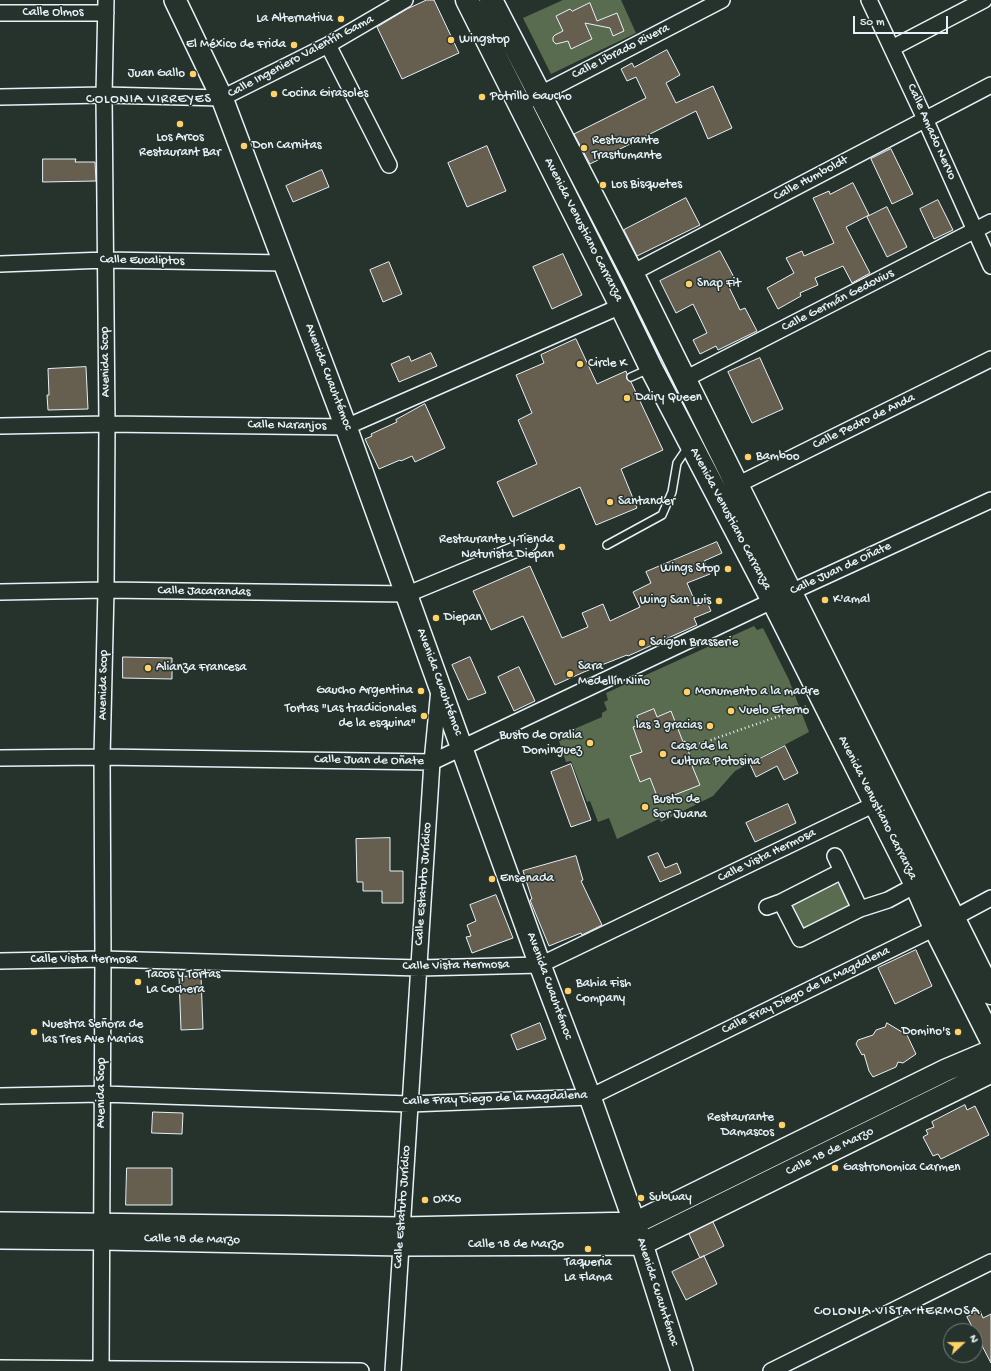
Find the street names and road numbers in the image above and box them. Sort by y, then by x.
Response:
street label: Calle Olmos [22,5,84,21]
street label: Calle Ingeniero Valentín Gama [225,12,377,102]
street label: Calle Librado Rivera [570,21,672,83]
street label: Calle Amado Nervo [903,81,959,183]
street label: Calle Humboldt [771,153,851,205]
street label: Avenida Venustiano Carranza [540,156,626,304]
street label: Calle Eucaliptos [100,252,184,270]
street label: Calle Germán Gedovius [779,266,897,336]
street label: Avenida Cuauhtémoc [300,322,356,432]
street label: Avenida Scop [98,327,114,397]
street label: Calle Pedro de Anda [810,390,918,454]
street label: Calle Naranjos [247,418,327,434]
street label: Avenida Venustiano Carranza [686,445,774,593]
street label: Calle Juan de Oñate [788,539,894,599]
street label: Calle Jacarandas [157,583,251,601]
street label: Avenida Cuauhtémoc [412,626,466,738]
street label: Avenida Scop [96,650,112,720]
street label: Avenida Venustiano Carranza [834,734,920,882]
street label: Calle Juan de Oñate [314,752,424,770]
street label: Calle Estatuto Jurídico [412,822,436,946]
street label: Calle Vista Hermosa [716,826,818,886]
street label: Avenida Cuauhtémoc [522,930,576,1042]
street label: Calle Fray Diego de la Magdalena [719,943,893,1039]
street label: Calle Vista Hermosa [31,952,137,968]
street label: Calle Vista Hermosa [402,957,510,975]
street label: Avenida Scop [94,1058,110,1128]
street label: Calle Fray Diego de la Magdalena [402,1088,588,1110]
street label: Calle 18 de Marzo [783,1124,877,1180]
street label: Calle Estatuto Jurídico [391,1145,415,1269]
street label: Calle 18 de Marzo [144,1231,240,1249]
street label: Avenida Cuauhtémoc [632,1236,682,1348]
street label: Calle 18 de Marzo [468,1237,564,1253]

